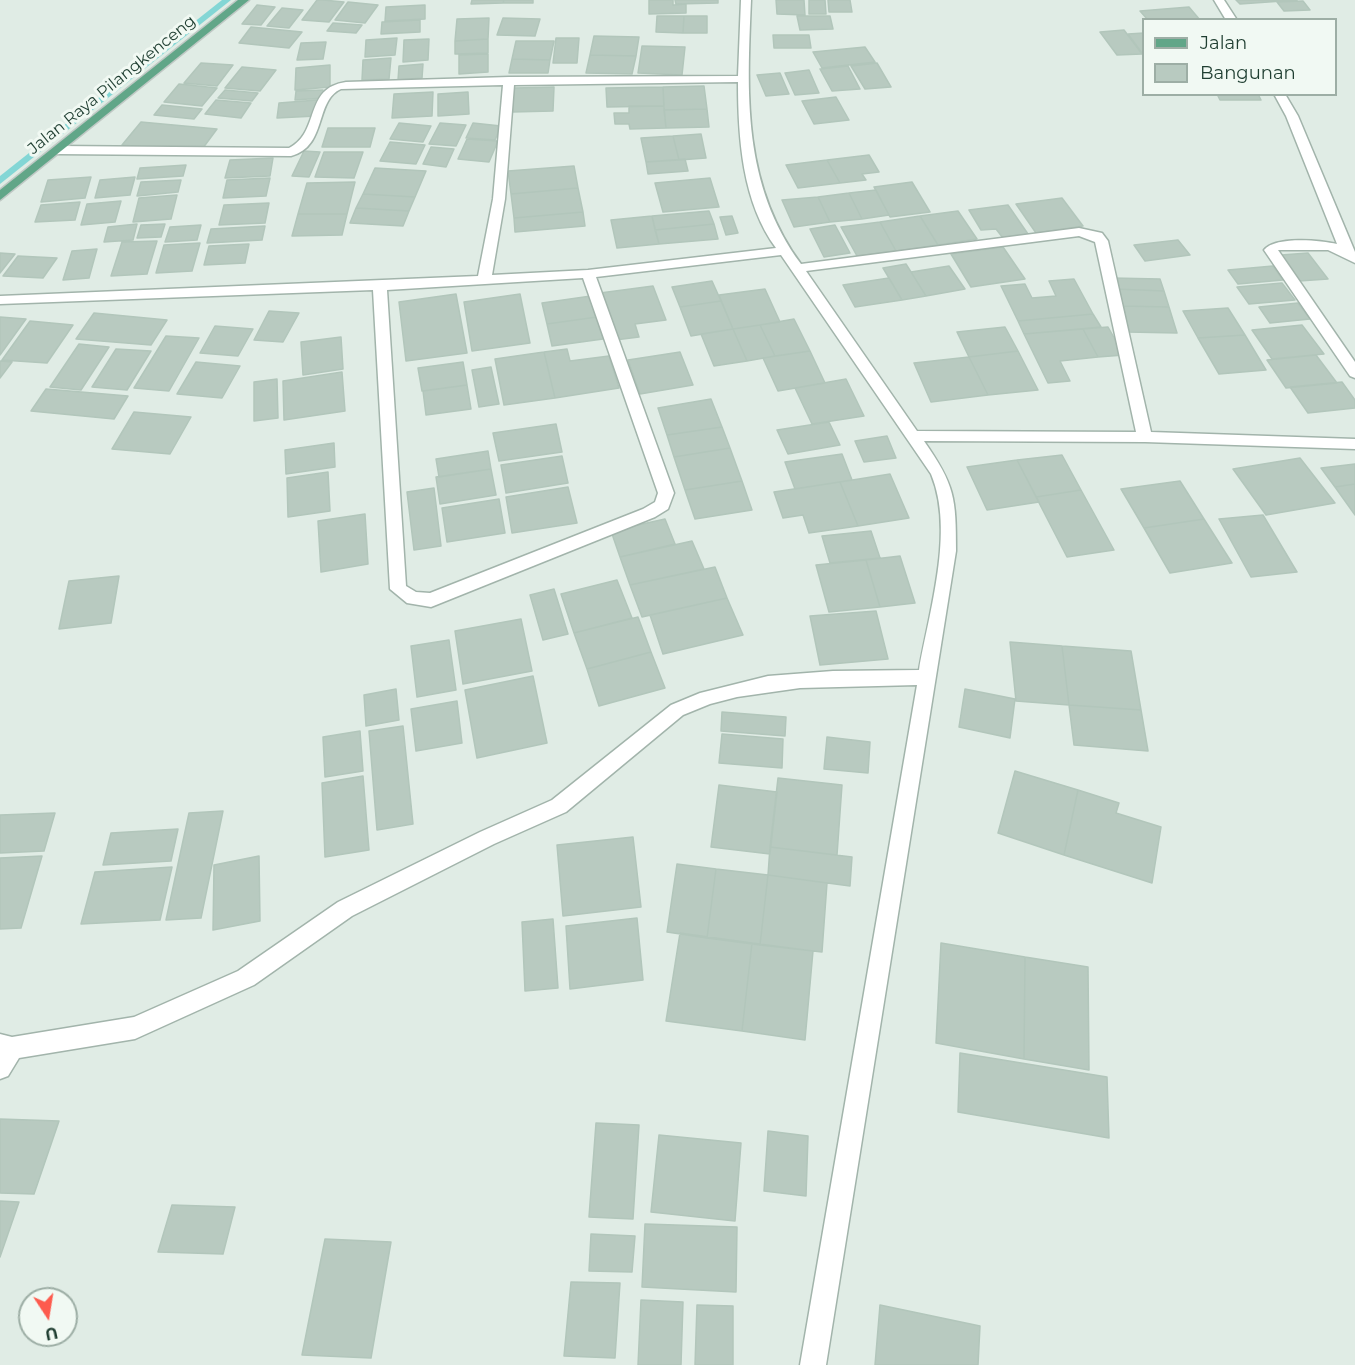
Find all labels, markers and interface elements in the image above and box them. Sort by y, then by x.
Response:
street label: Jalan Raya Pilangkenceng [24,11,200,159]
legend [1142,18,1337,96]
text: Jalan [1200,32,1247,54]
text: Bangunan [1200,62,1296,84]
north arrow [18,1287,78,1347]
text: U [43,1323,60,1344]

